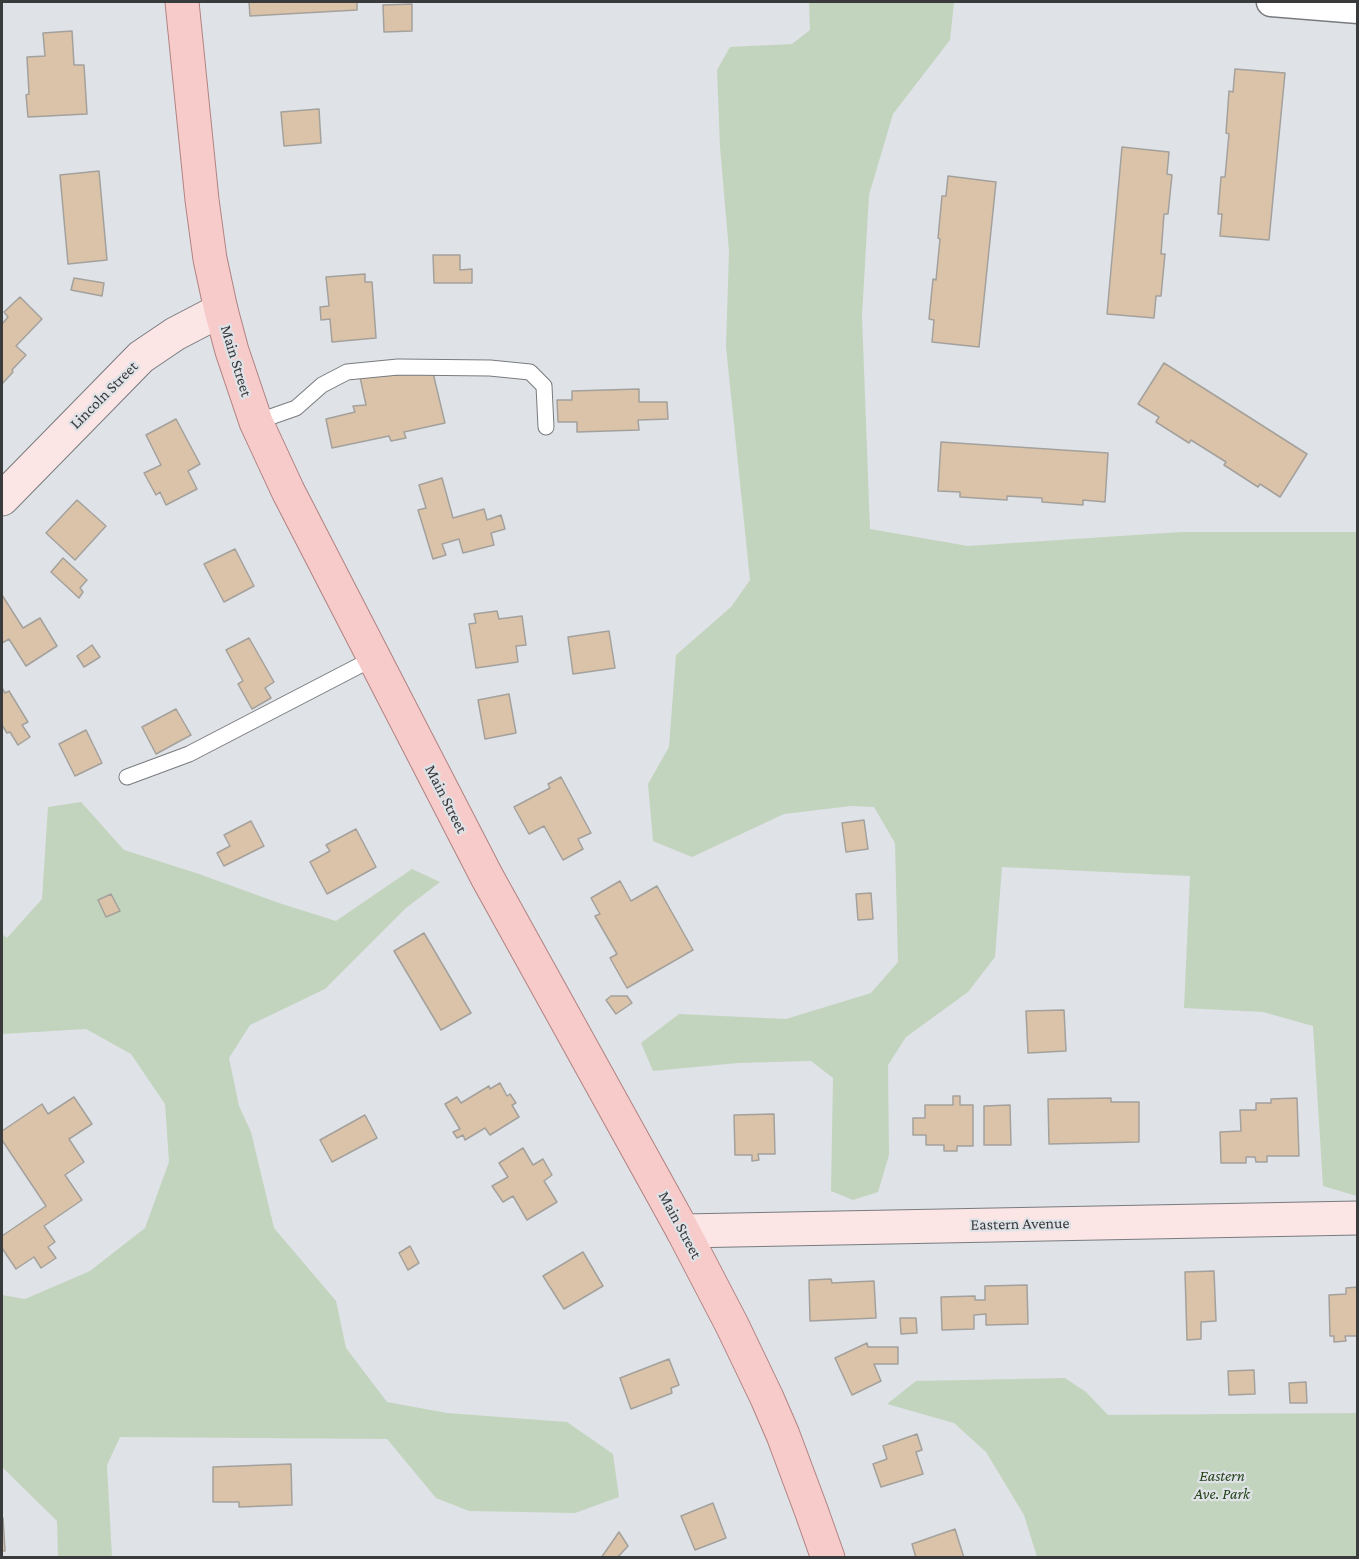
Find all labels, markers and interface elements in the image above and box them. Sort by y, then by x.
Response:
street label: Main Street [216,323,256,399]
street label: Lincoln Street [66,357,142,433]
street label: Main Street [421,762,471,836]
street label: Main Street [654,1188,706,1262]
street label: Eastern Avenue [970,1214,1070,1234]
park label: Eastern Ave. Park [1194,1466,1250,1504]

